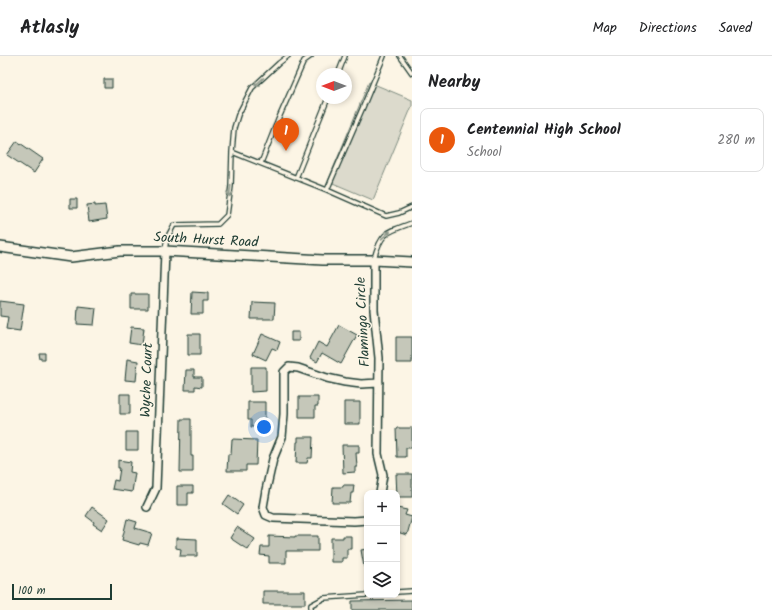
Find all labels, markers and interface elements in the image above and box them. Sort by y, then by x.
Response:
text: Atlasly [20,13,79,43]
text: Map [592,17,617,39]
text: Directions [639,17,697,39]
text: Saved [719,17,752,39]
north arrow [316,68,352,104]
text: Nearby [428,69,480,96]
one-way arrow [254,77,264,86]
pin: 1 [273,118,299,151]
text: Centennial High School [467,118,621,142]
text: 1 [440,130,444,151]
text: 280 m [718,130,755,151]
text: School [467,142,502,163]
one-way arrow [226,184,234,197]
street label: South Hurst Road [153,226,260,254]
one-way arrow [381,231,391,240]
street label: Flamingo Circle [350,276,376,368]
street label: Wyche Court [135,342,159,418]
your location [254,417,274,437]
map controls [364,490,400,598]
button: + [364,490,400,526]
button: − [364,526,400,562]
button: layers [364,562,400,598]
scale bar [12,582,112,601]
text: 100 m [18,582,46,600]

